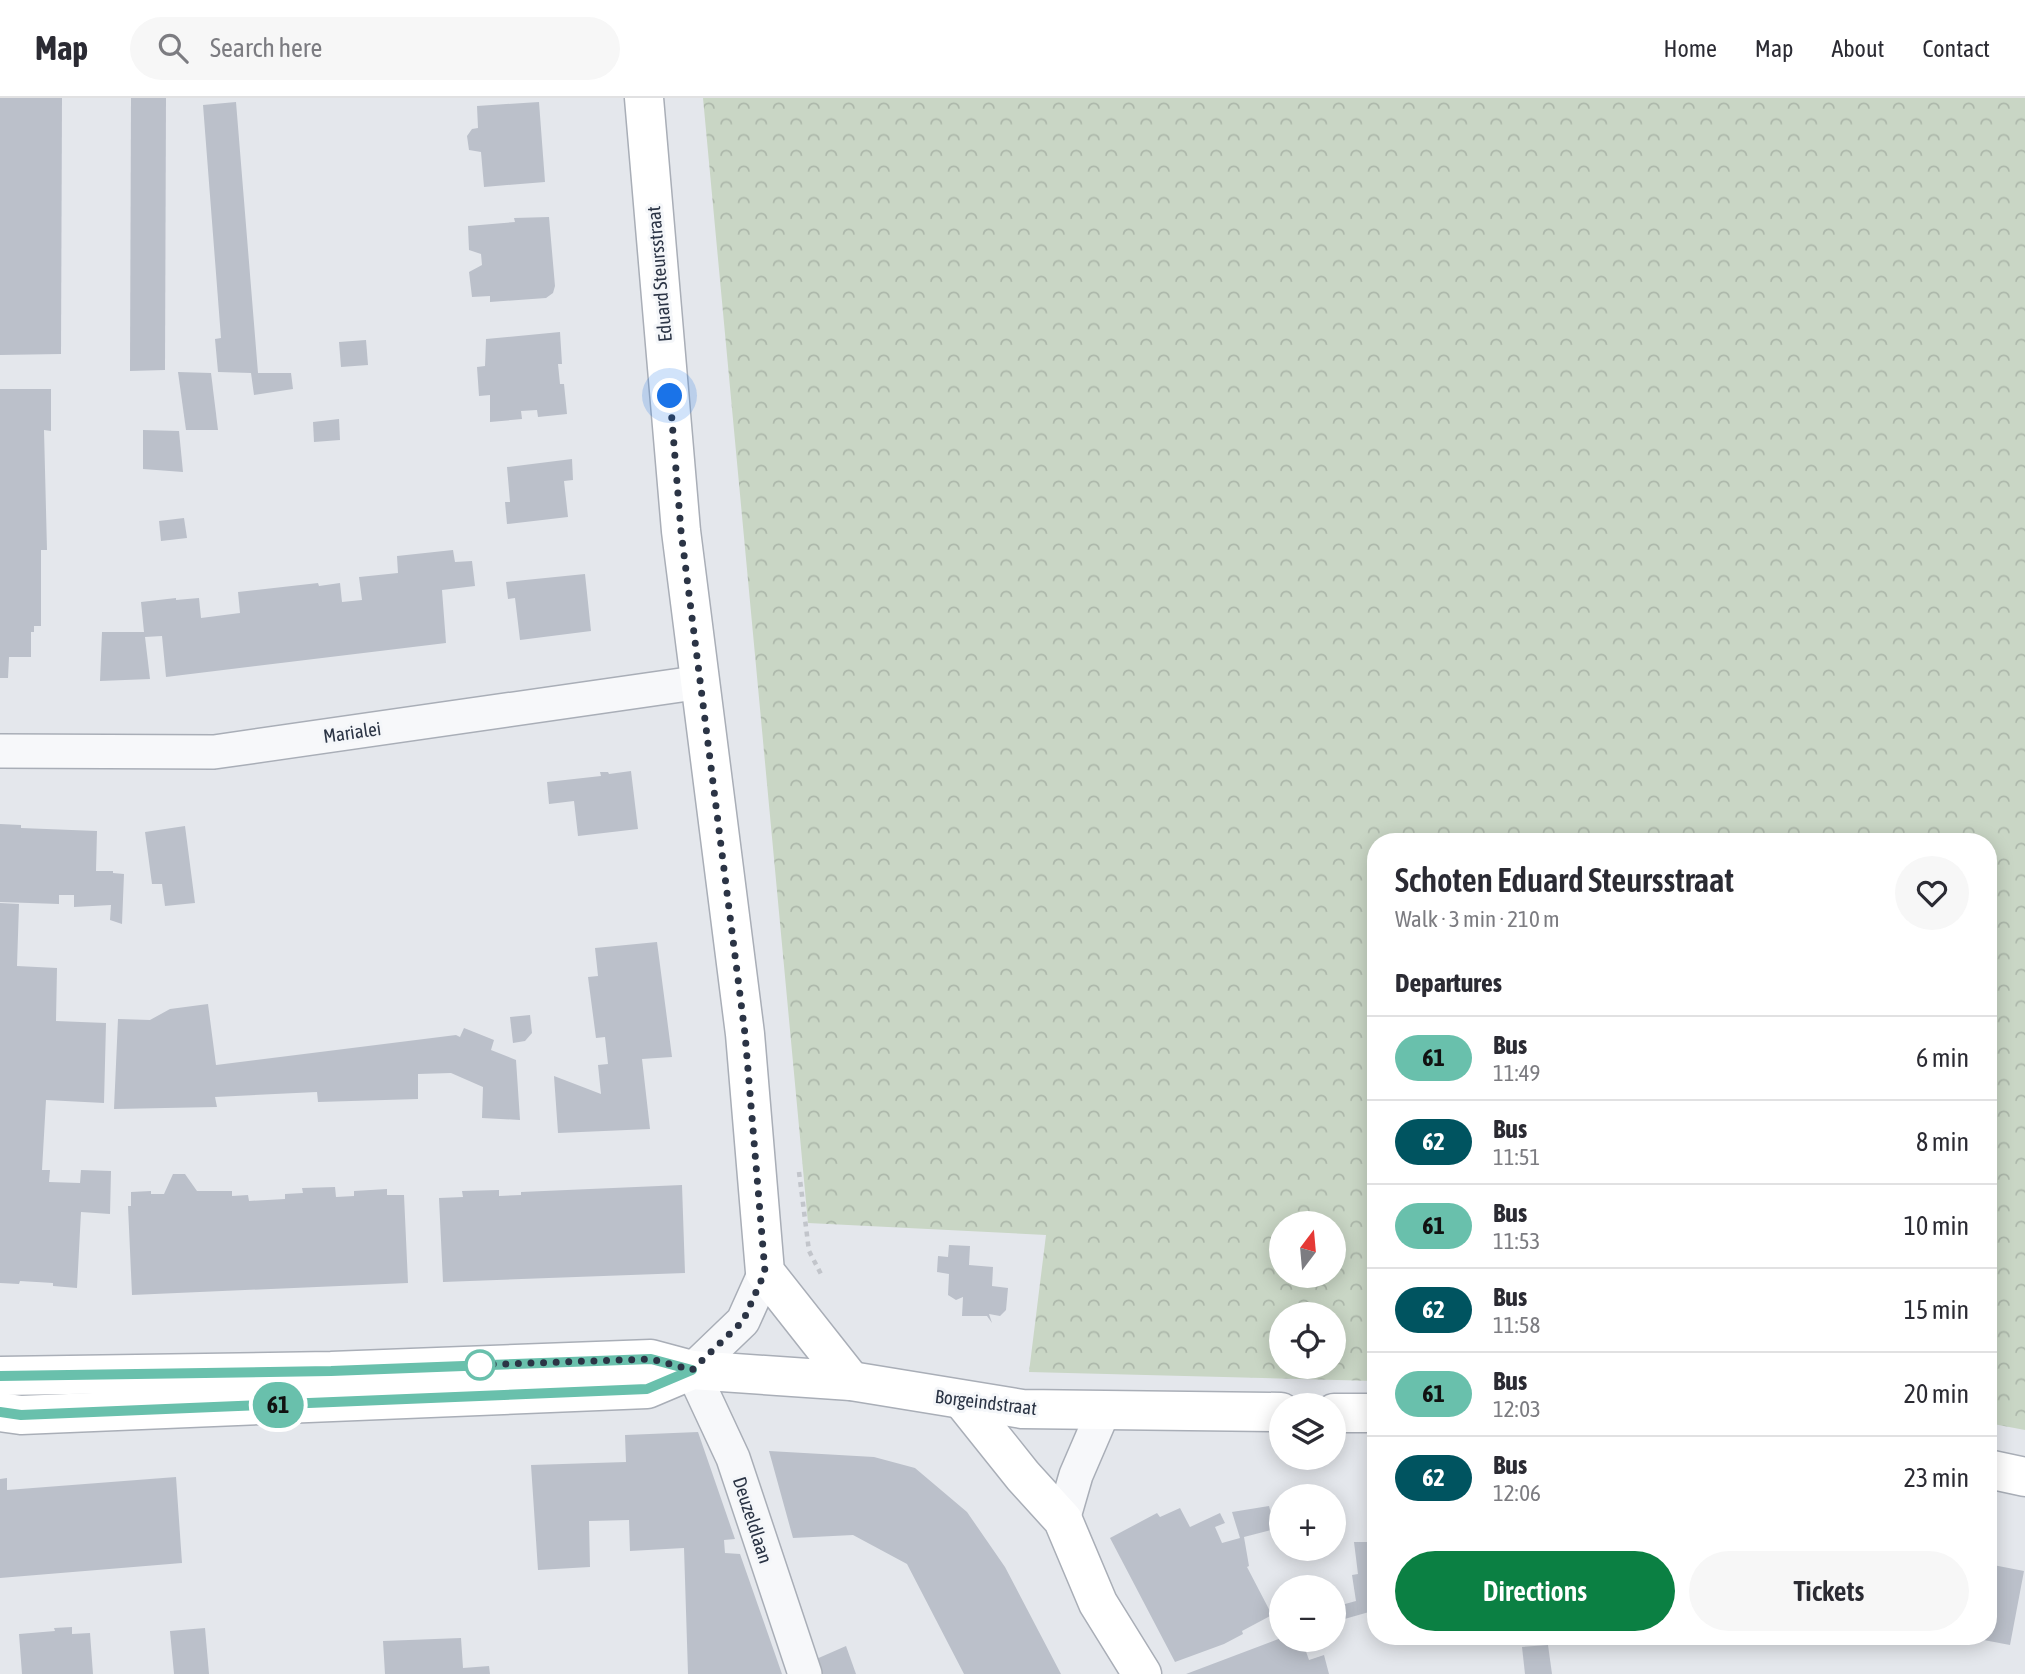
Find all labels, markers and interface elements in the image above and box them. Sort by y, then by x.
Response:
search box [130,17,620,80]
text: Map [35,29,88,67]
icon: search [154,29,192,67]
text: Search here [210,33,322,63]
text: Home [1663,35,1717,62]
text: Map [1755,35,1793,62]
text: About [1831,35,1884,62]
text: Contact [1922,35,1990,62]
street label: Eduard Steursstraat [642,205,676,343]
your location [652,378,687,413]
street label: Marialei [322,717,382,747]
button: heart [1895,856,1969,930]
text: Schoten Eduard Steursstraat [1395,861,1734,899]
text: Walk · 3 min · 210 m [1395,906,1559,932]
text: Departures [1395,968,1502,998]
text: Bus [1493,1030,1527,1060]
text: 6 min [1916,1043,1969,1073]
text: 61 [1422,1044,1445,1071]
text: 11:49 [1493,1060,1540,1086]
text: Bus [1493,1114,1527,1144]
text: 8 min [1916,1127,1969,1157]
text: 62 [1422,1128,1445,1155]
text: 11:51 [1493,1144,1540,1170]
text: Bus [1493,1198,1527,1228]
north arrow [1269,1211,1346,1288]
map controls [1269,1211,1346,1652]
text: 10 min [1904,1211,1969,1241]
text: 61 [1422,1212,1445,1239]
text: 11:53 [1493,1228,1540,1254]
text: Bus [1493,1282,1527,1312]
text: 15 min [1904,1295,1969,1325]
text: 62 [1422,1296,1445,1323]
button: locate [1269,1302,1346,1379]
text: 11:58 [1493,1312,1540,1338]
unlabelled marker [465,1350,495,1380]
text: Bus [1493,1366,1527,1396]
text: 20 min [1904,1379,1969,1409]
text: 61 [1422,1380,1445,1407]
line badge: 61 [246,1382,310,1428]
street label: Borgeindstraat [934,1385,1038,1419]
text: 61 [267,1391,289,1418]
button: layers [1269,1393,1346,1470]
text: 12:03 [1493,1396,1541,1422]
text: Bus [1493,1450,1527,1480]
text: 23 min [1904,1463,1969,1493]
text: 62 [1422,1464,1445,1491]
street label: Deuzeldlaan [729,1474,777,1566]
text: 12:06 [1493,1480,1541,1506]
button: + [1269,1484,1346,1561]
button: Directions [1395,1551,1675,1631]
button: Tickets [1689,1551,1969,1631]
button: − [1269,1575,1346,1652]

